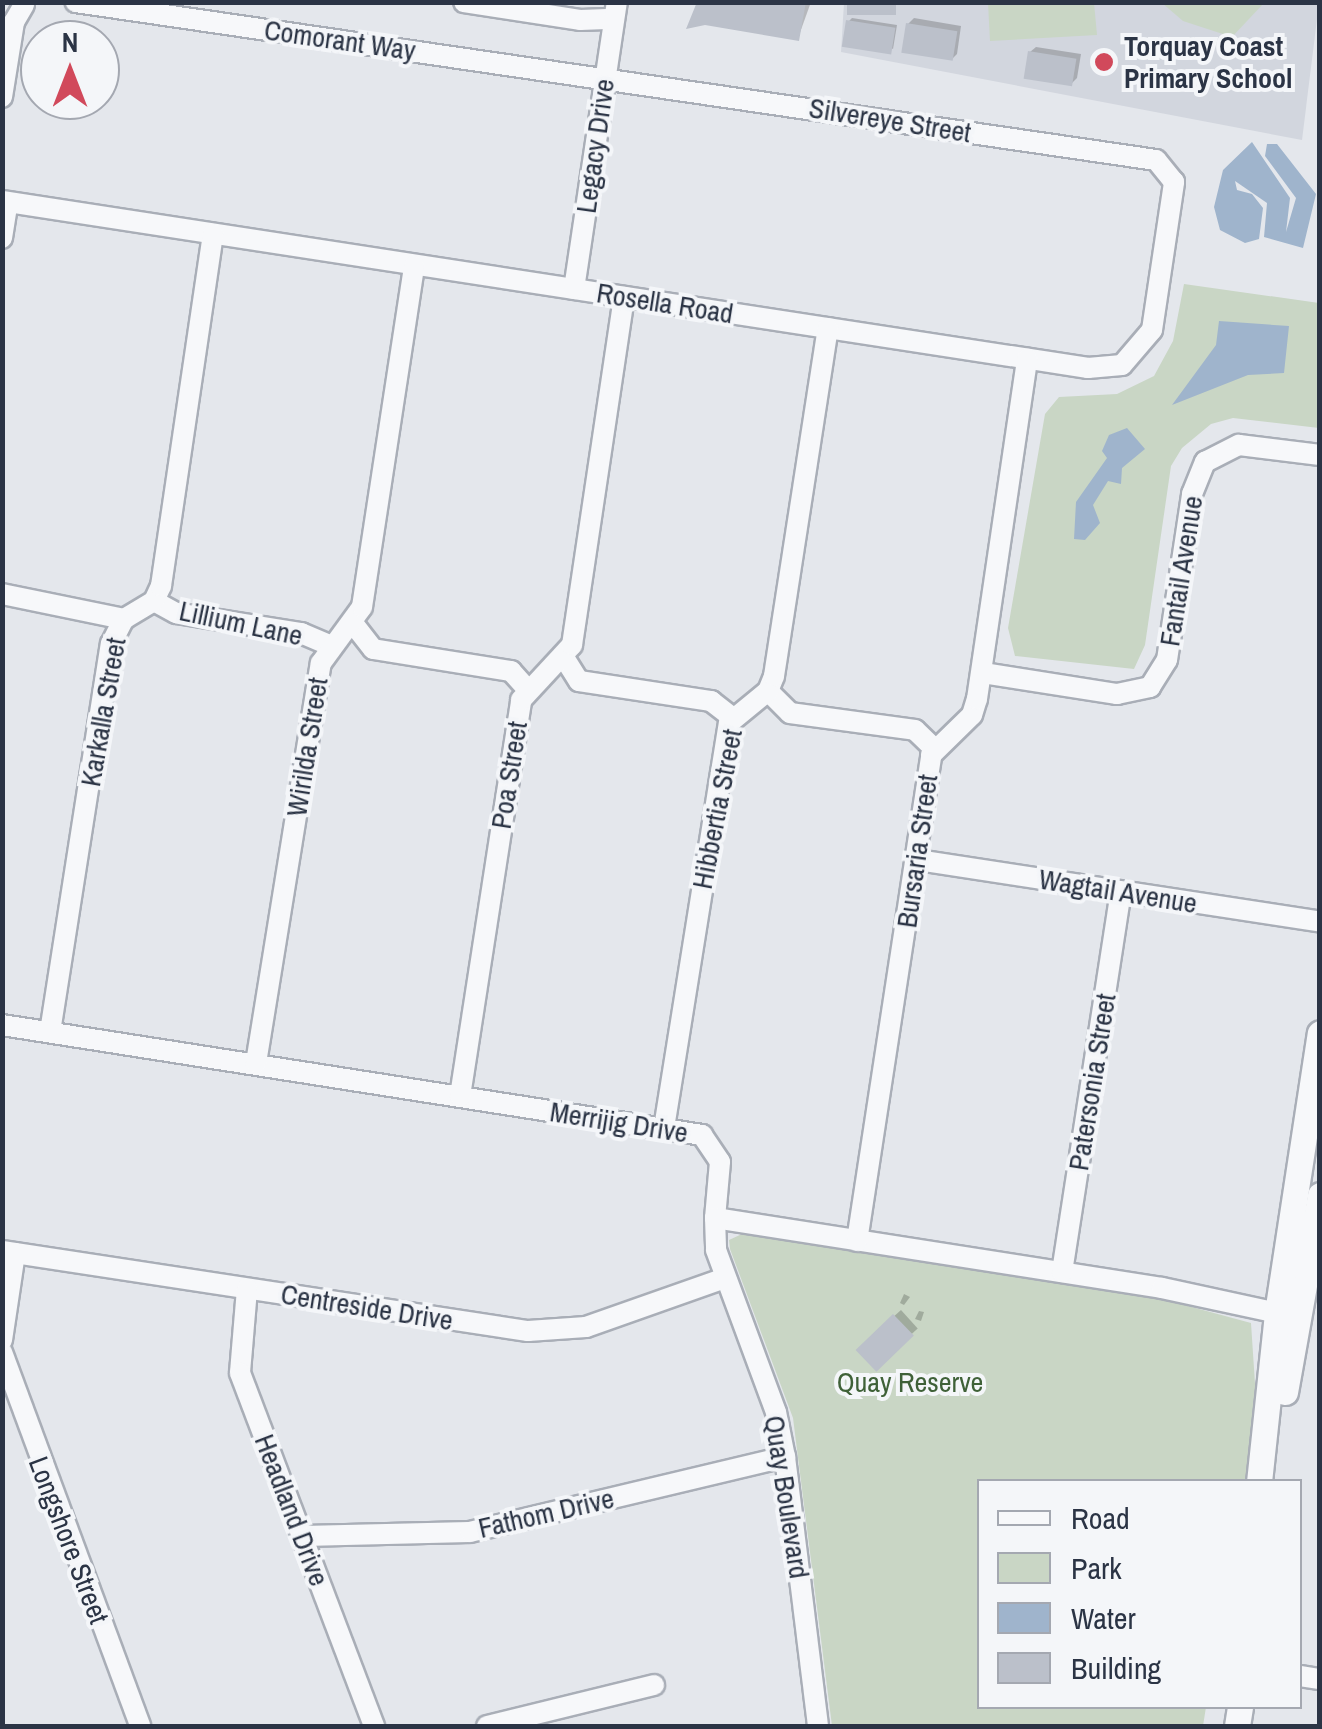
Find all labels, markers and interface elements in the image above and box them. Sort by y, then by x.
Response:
street label: Comorant Way [262,13,418,67]
north arrow [20,20,120,120]
text: N [62,23,78,61]
place label: Torquay Coast Primary School [1124,29,1292,95]
marker: Torquay Coast Primary School [1093,51,1115,73]
street label: Legacy Drive [569,77,621,215]
street label: Silvereye Street [807,91,973,149]
street label: Rosella Road [594,276,736,330]
street label: Fantail Avenue [1152,493,1210,649]
street label: Lillium Lane [176,594,306,652]
street label: Karkalla Street [73,635,133,789]
street label: Wirilda Street [279,675,335,819]
street label: Poa Street [484,719,534,831]
street label: Hibbertia Street [685,726,749,892]
street label: Bursaria Street [890,772,944,930]
street label: Wagtail Avenue [1036,862,1200,920]
street label: Patersonia Street [1061,991,1123,1173]
street label: Merrijig Drive [548,1095,690,1149]
street label: Centreside Drive [279,1277,455,1337]
park label: Quay Reserve [837,1365,983,1399]
street label: Quay Boulevard [758,1413,816,1581]
street label: Headland Drive [248,1430,336,1590]
street label: Longshore Street [22,1452,116,1628]
legend [977,1479,1302,1709]
street label: Fathom Drive [475,1481,617,1545]
text: Road [1071,1498,1130,1538]
text: Park [1071,1548,1122,1588]
text: Water [1071,1598,1136,1638]
text: Building [1071,1648,1161,1688]

